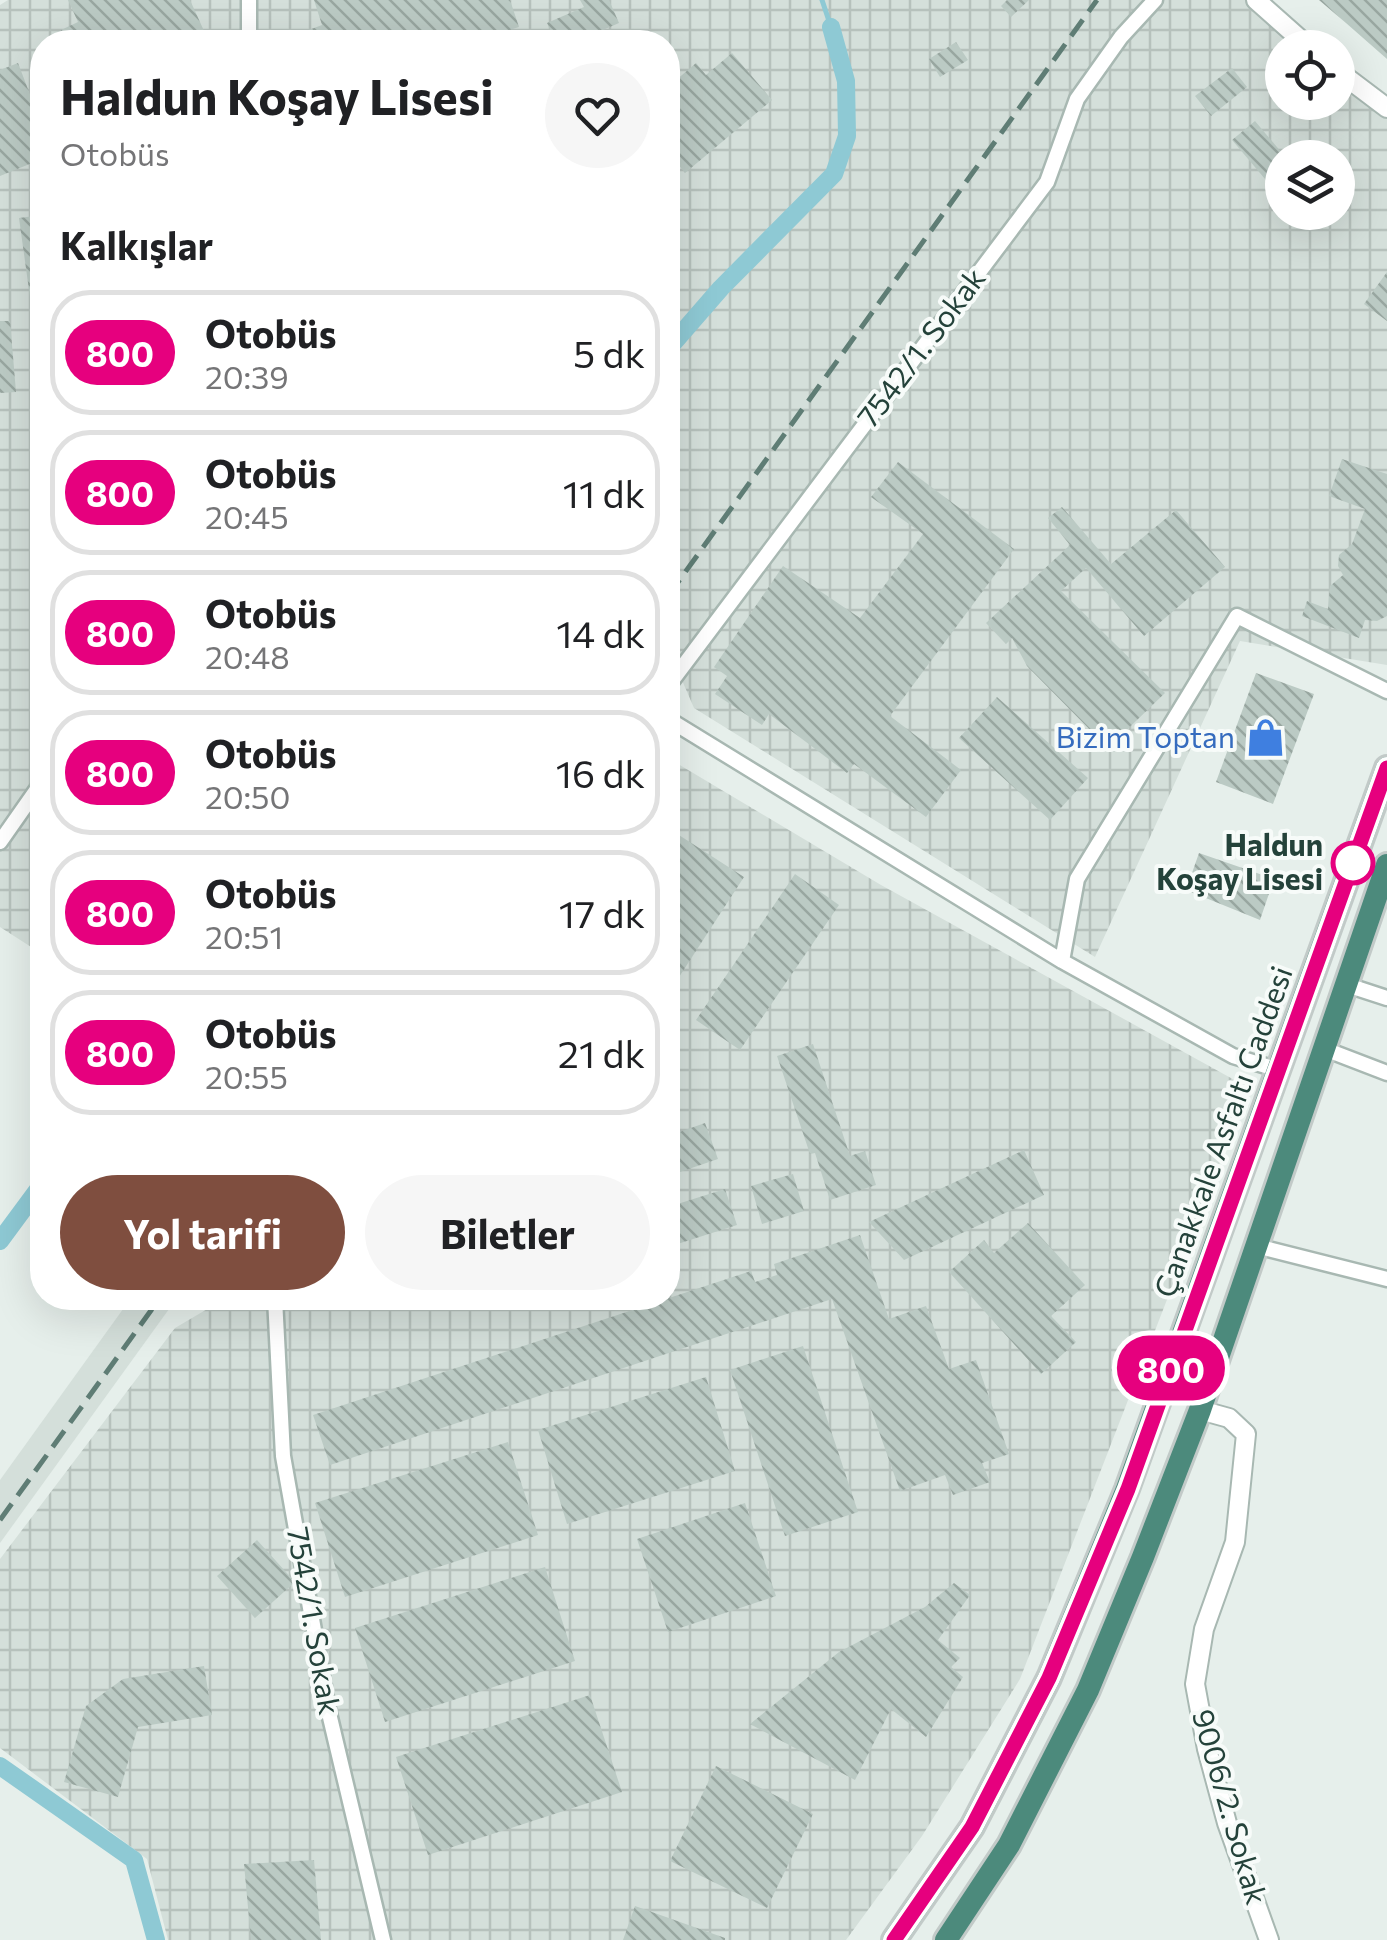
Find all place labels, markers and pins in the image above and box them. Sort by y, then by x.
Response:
place label: Bizim Toptan [1056,717,1235,754]
shop icon: Bizim Toptan [1244,717,1286,759]
place label: Haldun Koşay Lisesi [1156,825,1323,897]
marker: Haldun Koşay Lisesi [1332,842,1374,884]

